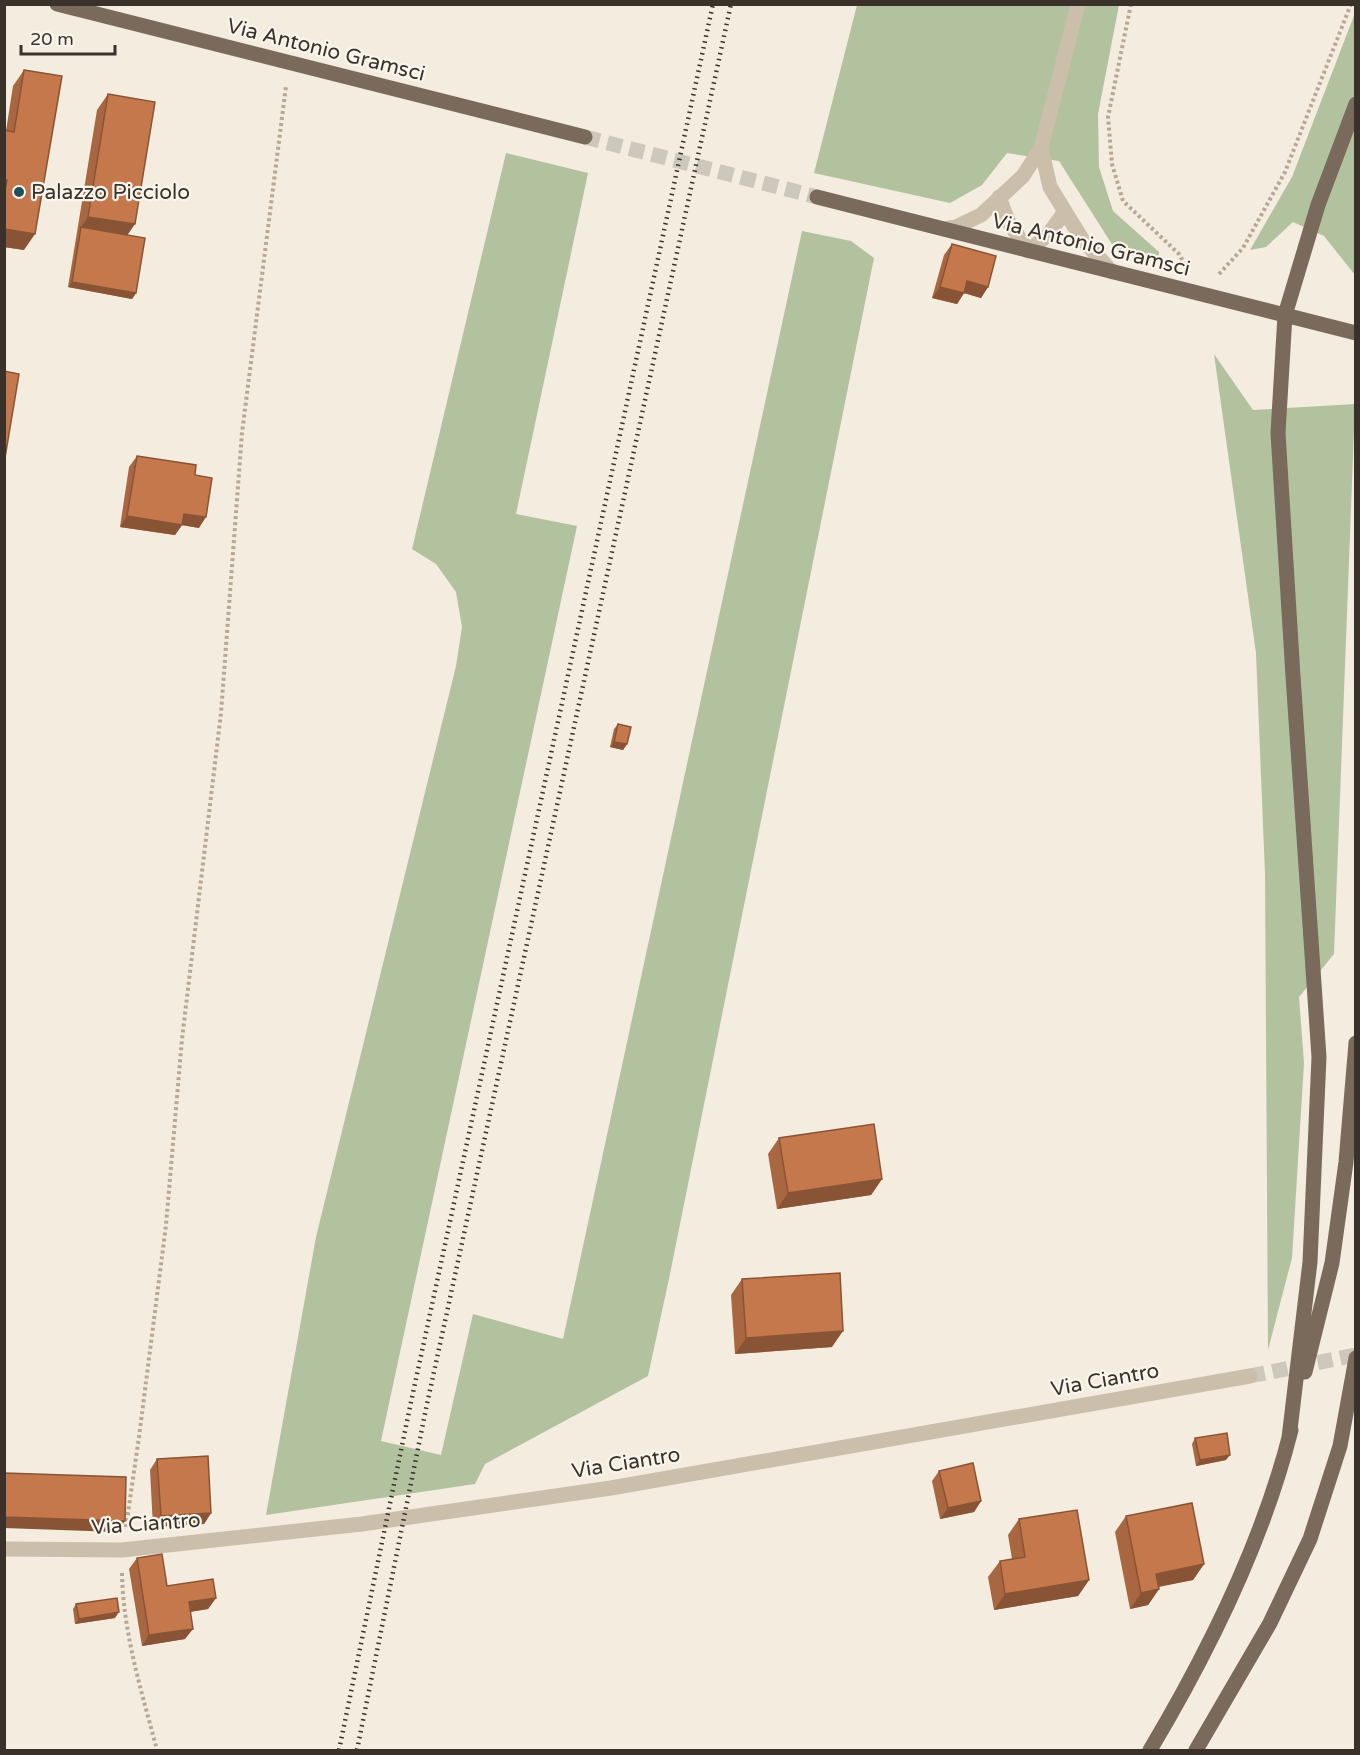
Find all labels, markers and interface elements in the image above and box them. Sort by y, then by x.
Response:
street label: Via Antonio Gramsci [224,13,428,87]
scale bar [21,18,116,56]
text: 20 m [30,28,74,50]
place label: Palazzo Picciolo [31,180,190,205]
marker: Palazzo Picciolo [12,185,26,199]
street label: Via Antonio Gramsci [989,208,1193,282]
street label: Via Ciantro [1049,1358,1161,1402]
street label: Via Ciantro [570,1442,682,1484]
street label: Via Ciantro [90,1508,202,1540]

